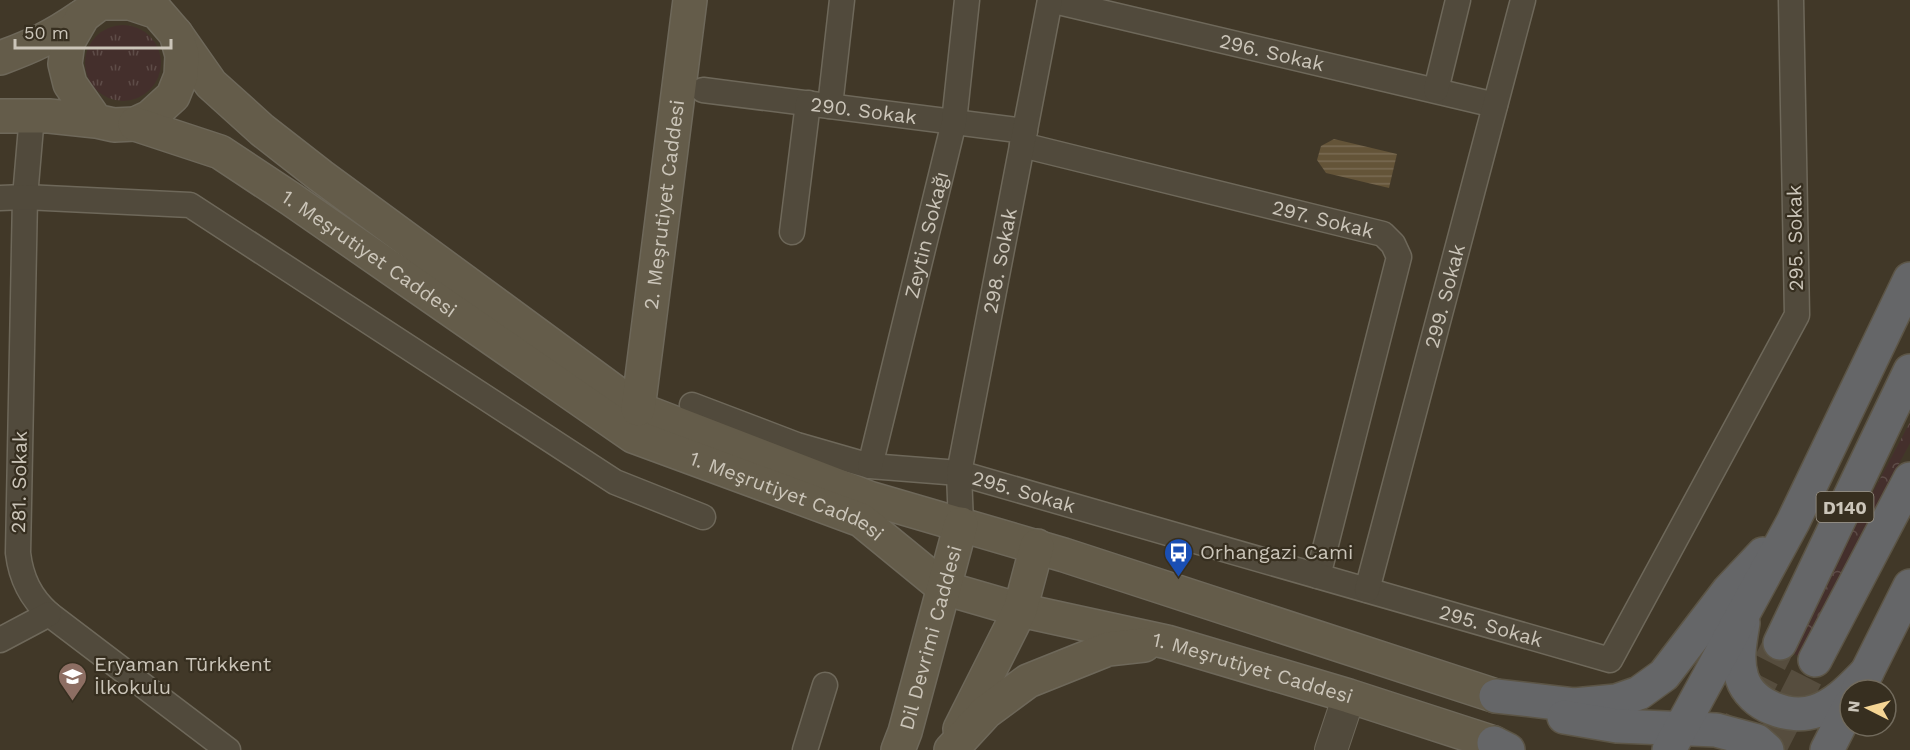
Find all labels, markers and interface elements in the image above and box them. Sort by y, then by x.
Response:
scale bar [15,12,171,50]
text: 50 m [24,22,69,43]
street label: 296. Sokak [1217,28,1327,76]
street label: 290. Sokak [809,92,918,129]
street label: 2. Meşrutiyet Caddesi [639,98,689,311]
street label: Zeytin Sokağı [899,169,954,301]
street label: 1. Meşrutiyet Caddesi [277,184,462,322]
street label: 295. Sokak [1782,185,1808,291]
street label: 297. Sokak [1270,195,1376,243]
street label: 298. Sokak [978,206,1022,316]
street label: 299. Sokak [1419,241,1470,351]
street label: 281. Sokak [6,431,32,533]
street label: 1. Meşrutiyet Caddesi [687,446,889,546]
street label: 295. Sokak [969,465,1078,518]
road number: D140 [1816,492,1874,522]
bus stop icon: Orhangazi Cami [1163,536,1195,578]
place label: Orhangazi Cami [1200,540,1353,564]
street label: Dil Devrimi Caddesi [894,543,967,733]
street label: 295. Sokak [1436,600,1545,652]
street label: 1. Meşrutiyet Caddesi [1150,627,1356,708]
place label: Eryaman Türkkent İlkokulu [94,652,272,699]
school or university icon: Eryaman Türkkent İlkokulu [57,660,89,702]
north arrow [1838,678,1898,738]
text: N [1844,700,1864,713]

